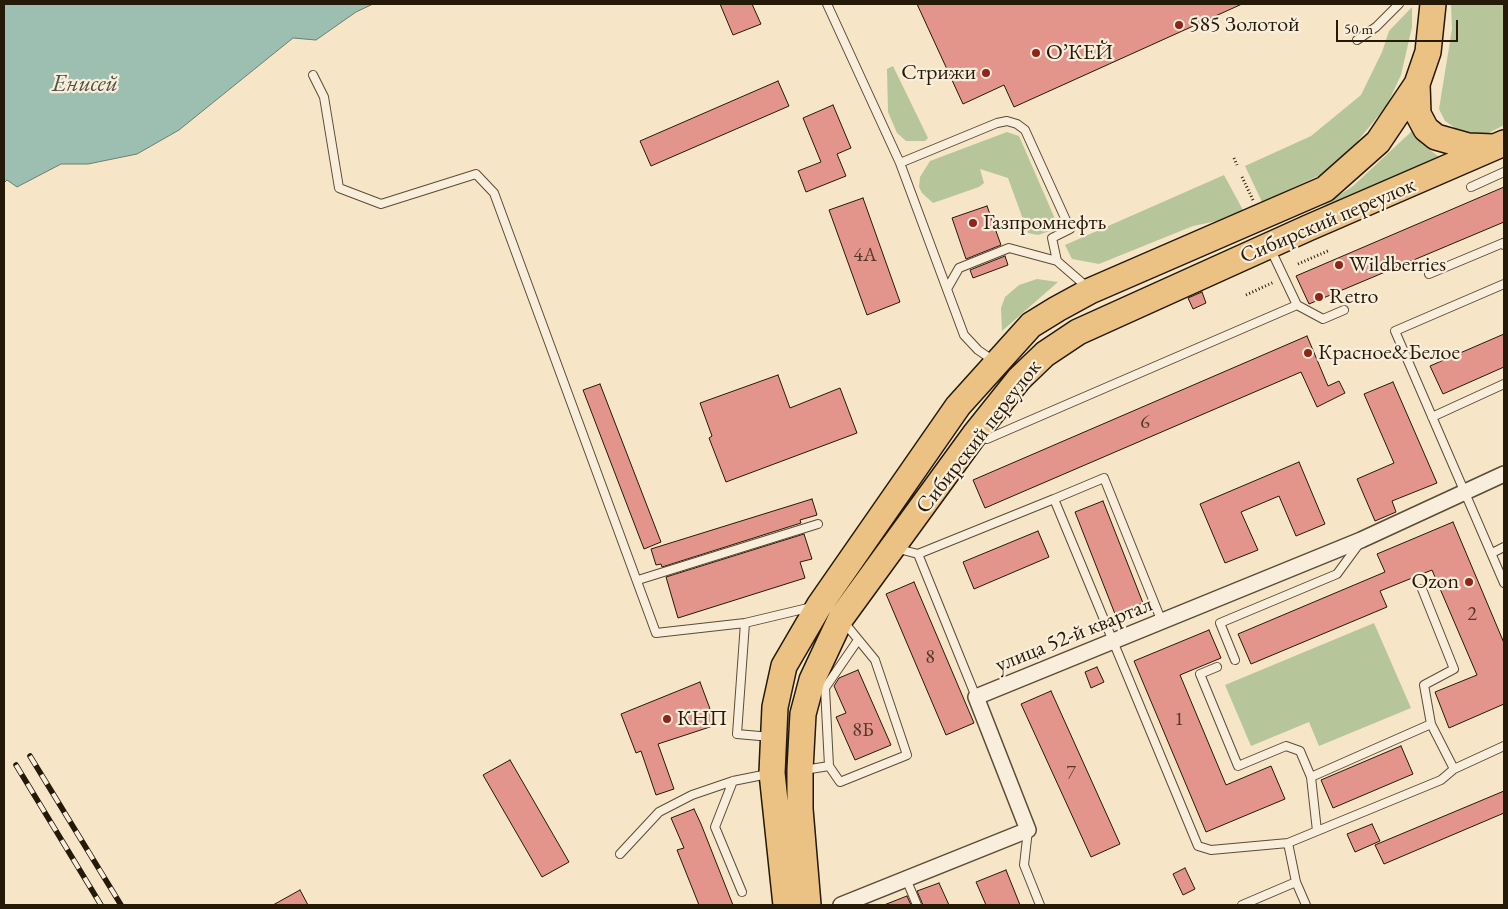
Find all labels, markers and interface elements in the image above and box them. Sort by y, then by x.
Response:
scale bar [1338,10,1460,42]
place label: 585 Золотой [1189,12,1300,38]
marker: 585 Золотой [1173,19,1185,31]
text: 50 m [1344,19,1373,38]
place label: О’КЕЙ [1046,40,1113,66]
marker: О’КЕЙ [1030,47,1042,59]
place label: Стрижи [901,60,976,86]
marker: Стрижи [980,67,992,79]
water label: Енисей [52,70,118,98]
street label: Сибирский переулок [1236,172,1420,270]
place label: Газпромнефть [983,210,1106,236]
marker: Газпромнефть [967,217,979,229]
house number: 4А [853,244,877,268]
place label: Wildberries [1349,252,1446,278]
marker: Wildberries [1333,259,1345,271]
place label: Retro [1329,284,1378,310]
marker: Retro [1313,291,1325,303]
place label: Красное&Белое [1318,340,1460,366]
marker: Красное&Белое [1302,347,1314,359]
street label: Сибирский переулок [911,355,1047,519]
house number: 6 [1140,411,1150,435]
place label: Ozon [1411,569,1459,595]
marker: Ozon [1463,576,1475,588]
street label: улица 52-й квартал [991,591,1157,679]
house number: 2 [1467,603,1477,627]
house number: 8 [925,646,935,670]
place label: КНП [677,706,728,732]
house number: 1 [1174,708,1184,732]
marker: КНП [661,713,673,725]
house number: 8Б [852,719,874,743]
house number: 7 [1066,762,1076,786]

